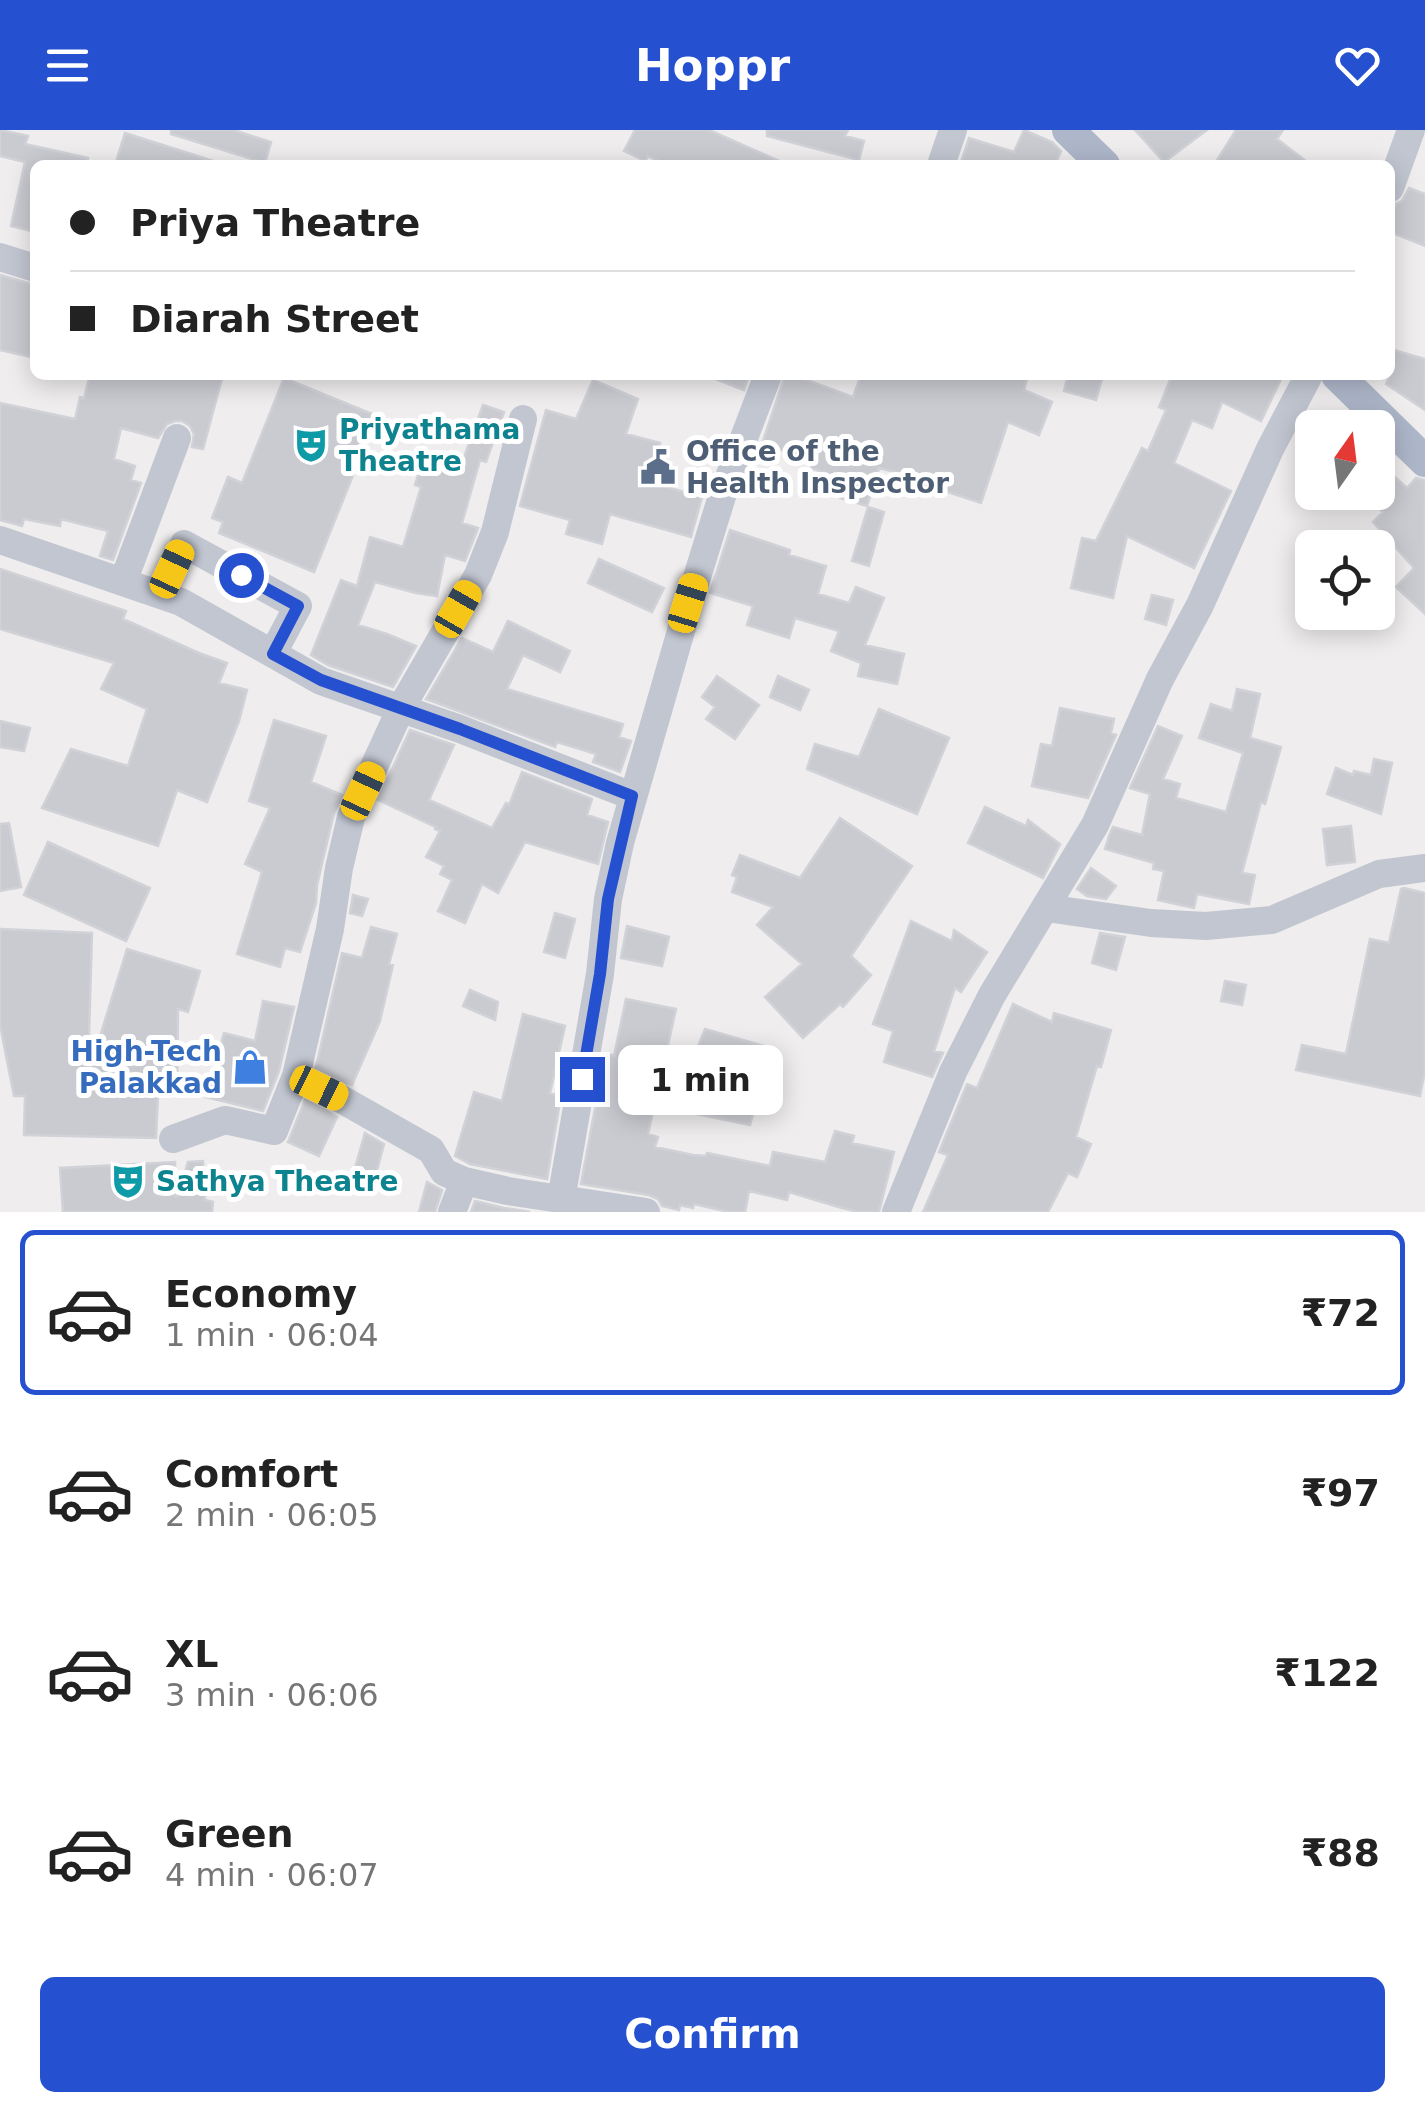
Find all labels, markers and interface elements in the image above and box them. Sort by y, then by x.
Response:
icon: menu [40,38,95,93]
icon: heart [1330,38,1385,93]
text: Hoppr [635,39,790,92]
text: Priya Theatre [130,201,420,245]
text: Diarah Street [130,297,419,341]
north arrow [1295,410,1395,510]
map controls [1295,410,1395,630]
place label: Priyathama Theatre [339,413,520,478]
theatre icon: Priyathama Theatre [292,426,330,464]
place label: Office of the Health Inspector [686,435,949,500]
public building icon: Office of the Health Inspector [639,448,677,486]
button: locate [1295,530,1395,630]
car [146,535,198,603]
route start [219,553,264,598]
car [665,570,711,636]
car [430,576,486,642]
car [337,757,389,825]
place label: High-Tech Palakkad [71,1035,222,1100]
callout: 1 min [617,1044,782,1114]
shop icon: High-Tech Palakkad [231,1048,269,1086]
route end [560,1057,605,1102]
car [285,1061,353,1115]
text: 1 min [650,1061,751,1099]
theatre icon: Sathya Theatre [109,1162,147,1200]
place label: Sathya Theatre [156,1165,398,1198]
icon: car [45,1268,135,1358]
text: Economy [165,1272,357,1316]
text: ₹72 [1301,1291,1380,1335]
text: 1 min · 06:04 [165,1316,379,1354]
icon: car [45,1448,135,1538]
text: Comfort [165,1452,338,1496]
text: ₹97 [1301,1471,1380,1515]
text: 2 min · 06:05 [165,1496,379,1534]
icon: car [45,1628,135,1718]
text: XL [165,1632,219,1676]
text: ₹122 [1274,1651,1380,1695]
text: 3 min · 06:06 [165,1676,379,1714]
icon: car [45,1808,135,1898]
text: Green [165,1812,294,1856]
text: ₹88 [1301,1831,1380,1875]
text: 4 min · 06:07 [165,1856,379,1894]
button: Confirm [40,1977,1385,2092]

